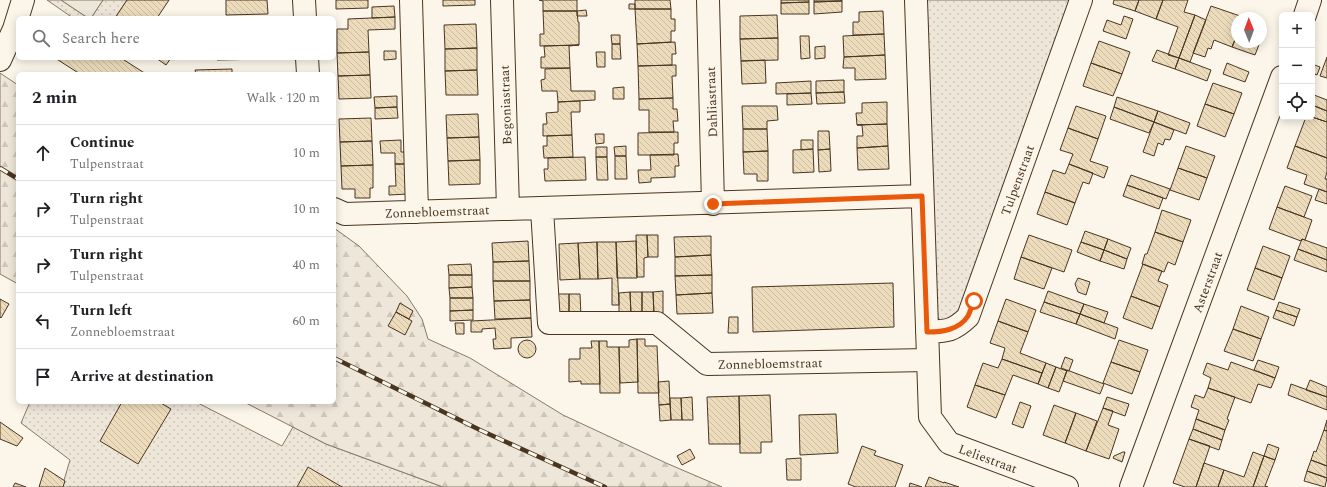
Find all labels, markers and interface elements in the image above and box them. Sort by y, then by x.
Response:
north arrow [1231,12,1267,48]
map controls [1279,12,1315,120]
button: + [1279,12,1315,48]
search box [16,16,336,60]
icon: search [30,27,52,49]
text: Search here [62,27,140,50]
button: − [1279,48,1315,84]
street label: Begoniastraat [495,64,517,145]
street label: Dahliastraat [701,66,723,138]
button: locate [1279,84,1315,120]
text: 2 min [32,85,77,111]
text: Walk · 120 m [246,88,320,108]
text: Continue [70,131,135,154]
icon: ahead [32,142,54,164]
street label: Tulpenstraat [996,142,1040,218]
text: 10 m [293,143,320,163]
text: Tulpenstraat [70,154,144,174]
text: Turn right [70,187,143,210]
route end [704,195,722,213]
icon: right [32,198,54,220]
text: 10 m [293,199,320,219]
street label: Zonnebloemstraat [384,200,490,224]
text: Tulpenstraat [70,210,144,230]
text: Turn right [70,243,143,266]
street label: Asterstraat [1188,248,1228,316]
icon: right [32,254,54,276]
text: 40 m [293,255,320,275]
text: Tulpenstraat [70,266,144,286]
route start [965,292,983,310]
text: Turn left [70,299,132,322]
icon: left [32,310,54,332]
text: 60 m [293,311,320,331]
text: Zonnebloemstraat [70,322,175,342]
street label: Zonnebloemstraat [717,353,823,375]
text: Arrive at destination [70,365,214,388]
icon: arrive [32,366,54,388]
street label: Leliestraat [955,439,1020,479]

